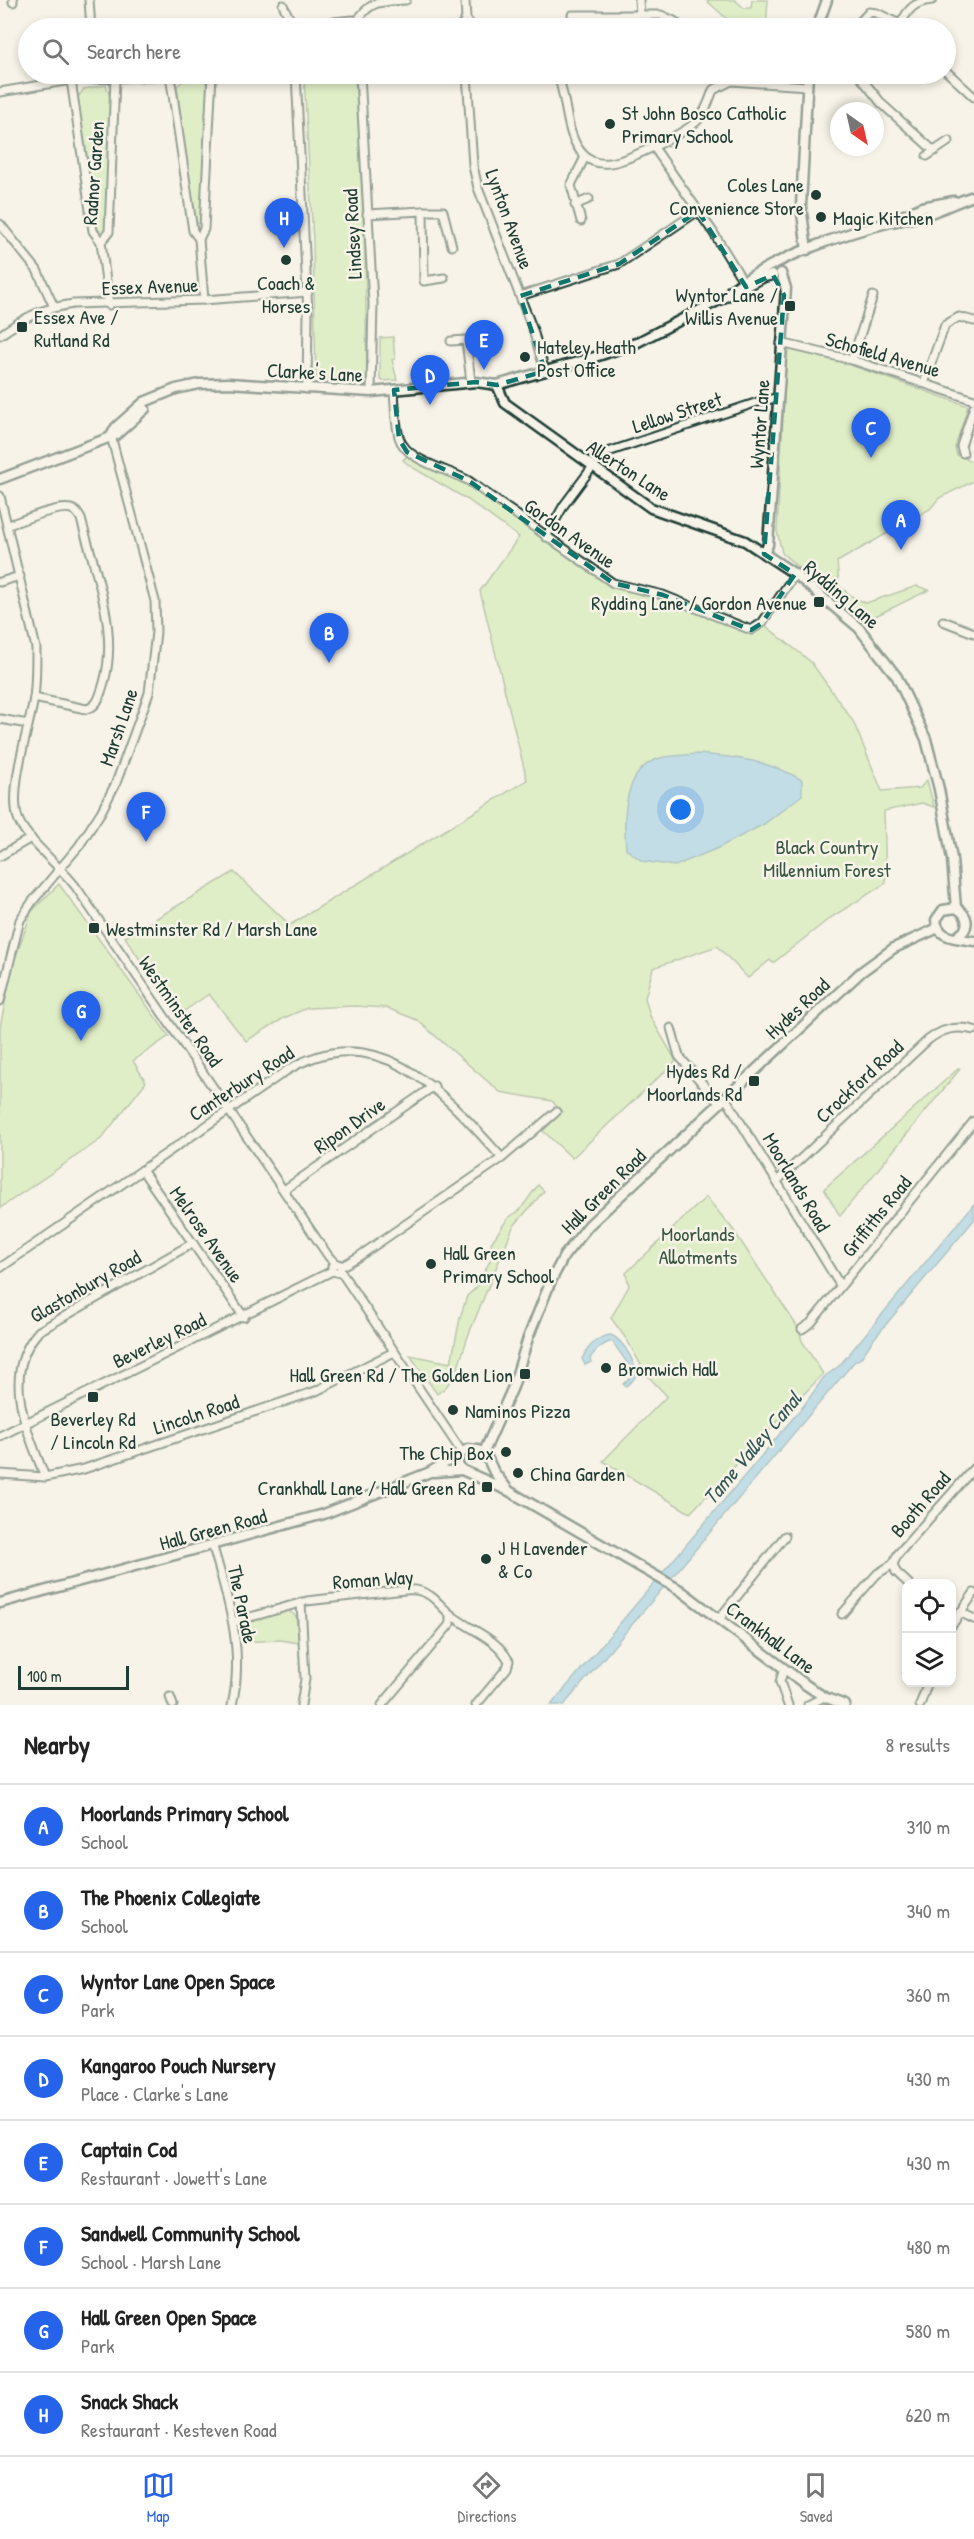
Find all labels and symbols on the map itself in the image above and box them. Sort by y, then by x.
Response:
place label: St John Bosco Catholic Primary School [622,99,786,149]
north arrow [830,102,884,156]
marker: St John Bosco Catholic Primary School [603,117,617,131]
street label: Radnor Garden [76,120,110,226]
street label: Lynton Avenue [479,165,541,273]
place label: Coles Lane Convenience Store [669,171,804,221]
street label: Lindsey Road [336,188,368,280]
marker: Coles Lane Convenience Store [809,188,823,202]
pin: H [264,198,304,248]
place label: Magic Kitchen [833,204,933,231]
marker: Magic Kitchen [814,210,828,224]
marker: Coach & Horses [279,253,293,267]
place label: Coach & Horses [257,269,315,319]
street label: Essex Avenue [101,271,199,301]
place label: Wyntor Lane / Willis Avenue [676,281,778,331]
marker: Wyntor Lane / Willis Avenue [783,299,797,313]
place label: Essex Ave / Rutland Rd [34,303,119,353]
marker: Essex Ave / Rutland Rd [15,320,29,334]
pin: E [464,320,504,370]
street label: Schofield Avenue [823,325,943,383]
place label: Hateley Heath Post Office [537,333,636,383]
marker: Hateley Heath Post Office [518,350,532,364]
street label: Clarke's Lane [266,356,364,388]
pin: D [410,356,450,405]
street label: Wyntor Lane [742,378,776,470]
street label: Lellow Street [629,385,726,439]
pin: C [852,408,890,458]
street label: Allerton Lane [582,433,676,507]
street label: Gordon Avenue [519,492,621,574]
pin: A [882,500,920,550]
street label: Rydding Lane [798,553,886,635]
place label: Rydding Lane / Gordon Avenue [591,589,807,616]
marker: Rydding Lane / Gordon Avenue [812,595,826,609]
pin: B [310,614,348,663]
street label: Marsh Lane [92,685,144,769]
pin: F [126,792,166,842]
your location [666,795,695,824]
park label: Black Country Millennium Forest [763,833,892,883]
place label: Westminster Rd / Marsh Lane [106,915,318,942]
marker: Westminster Rd / Marsh Lane [87,921,101,935]
street label: Westminster Road [133,950,229,1072]
street label: Hydes Road [759,971,835,1045]
pin: G [62,992,100,1041]
street label: Crockford Road [809,1033,909,1129]
street label: Canterbury Road [183,1039,299,1127]
place label: Hydes Rd / Moorlands Rd [647,1057,742,1107]
marker: Hydes Rd / Moorlands Rd [747,1074,761,1088]
street label: Ripon Drive [308,1091,390,1159]
street label: Moorlands Road [757,1128,837,1237]
street label: Hall Green Road [555,1142,652,1239]
street label: Griffiths Road [835,1170,917,1262]
street label: Melrose Avenue [164,1180,250,1288]
park label: Moorlands Allotments [659,1220,738,1270]
place label: Hall Green Primary School [443,1239,554,1289]
street label: Glastonbury Road [24,1243,146,1329]
marker: Hall Green Primary School [424,1257,438,1271]
street label: Beverley Road [108,1306,210,1374]
place label: Bromwich Hall [618,1355,718,1382]
place label: Hall Green Rd / The Golden Lion [289,1361,513,1388]
marker: Bromwich Hall [599,1361,613,1375]
marker: Hall Green Rd / The Golden Lion [518,1367,532,1381]
water label: Tame Valley Canal [696,1384,809,1511]
street label: Lincoln Road [150,1387,242,1441]
marker: Beverley Rd / Lincoln Rd [86,1390,100,1404]
place label: Naminos Pizza [465,1397,570,1424]
marker: Naminos Pizza [446,1403,460,1417]
place label: Beverley Rd / Lincoln Rd [50,1405,136,1455]
place label: The Chip Box [400,1439,494,1466]
marker: The Chip Box [499,1445,513,1459]
place label: China Garden [530,1460,625,1487]
street label: Booth Road [884,1465,956,1543]
marker: China Garden [511,1466,525,1480]
place label: Crankhall Lane / Hall Green Rd [258,1474,475,1501]
marker: Crankhall Lane / Hall Green Rd [480,1480,494,1494]
street label: Hall Green Road [156,1502,270,1556]
place label: J H Lavender & Co [498,1534,588,1584]
marker: J H Lavender & Co [479,1552,493,1566]
street label: The Parade [222,1563,264,1646]
street label: Roman Way [332,1563,414,1595]
street label: Crankhall Lane [721,1594,821,1680]
scale bar [18,1663,129,1690]

